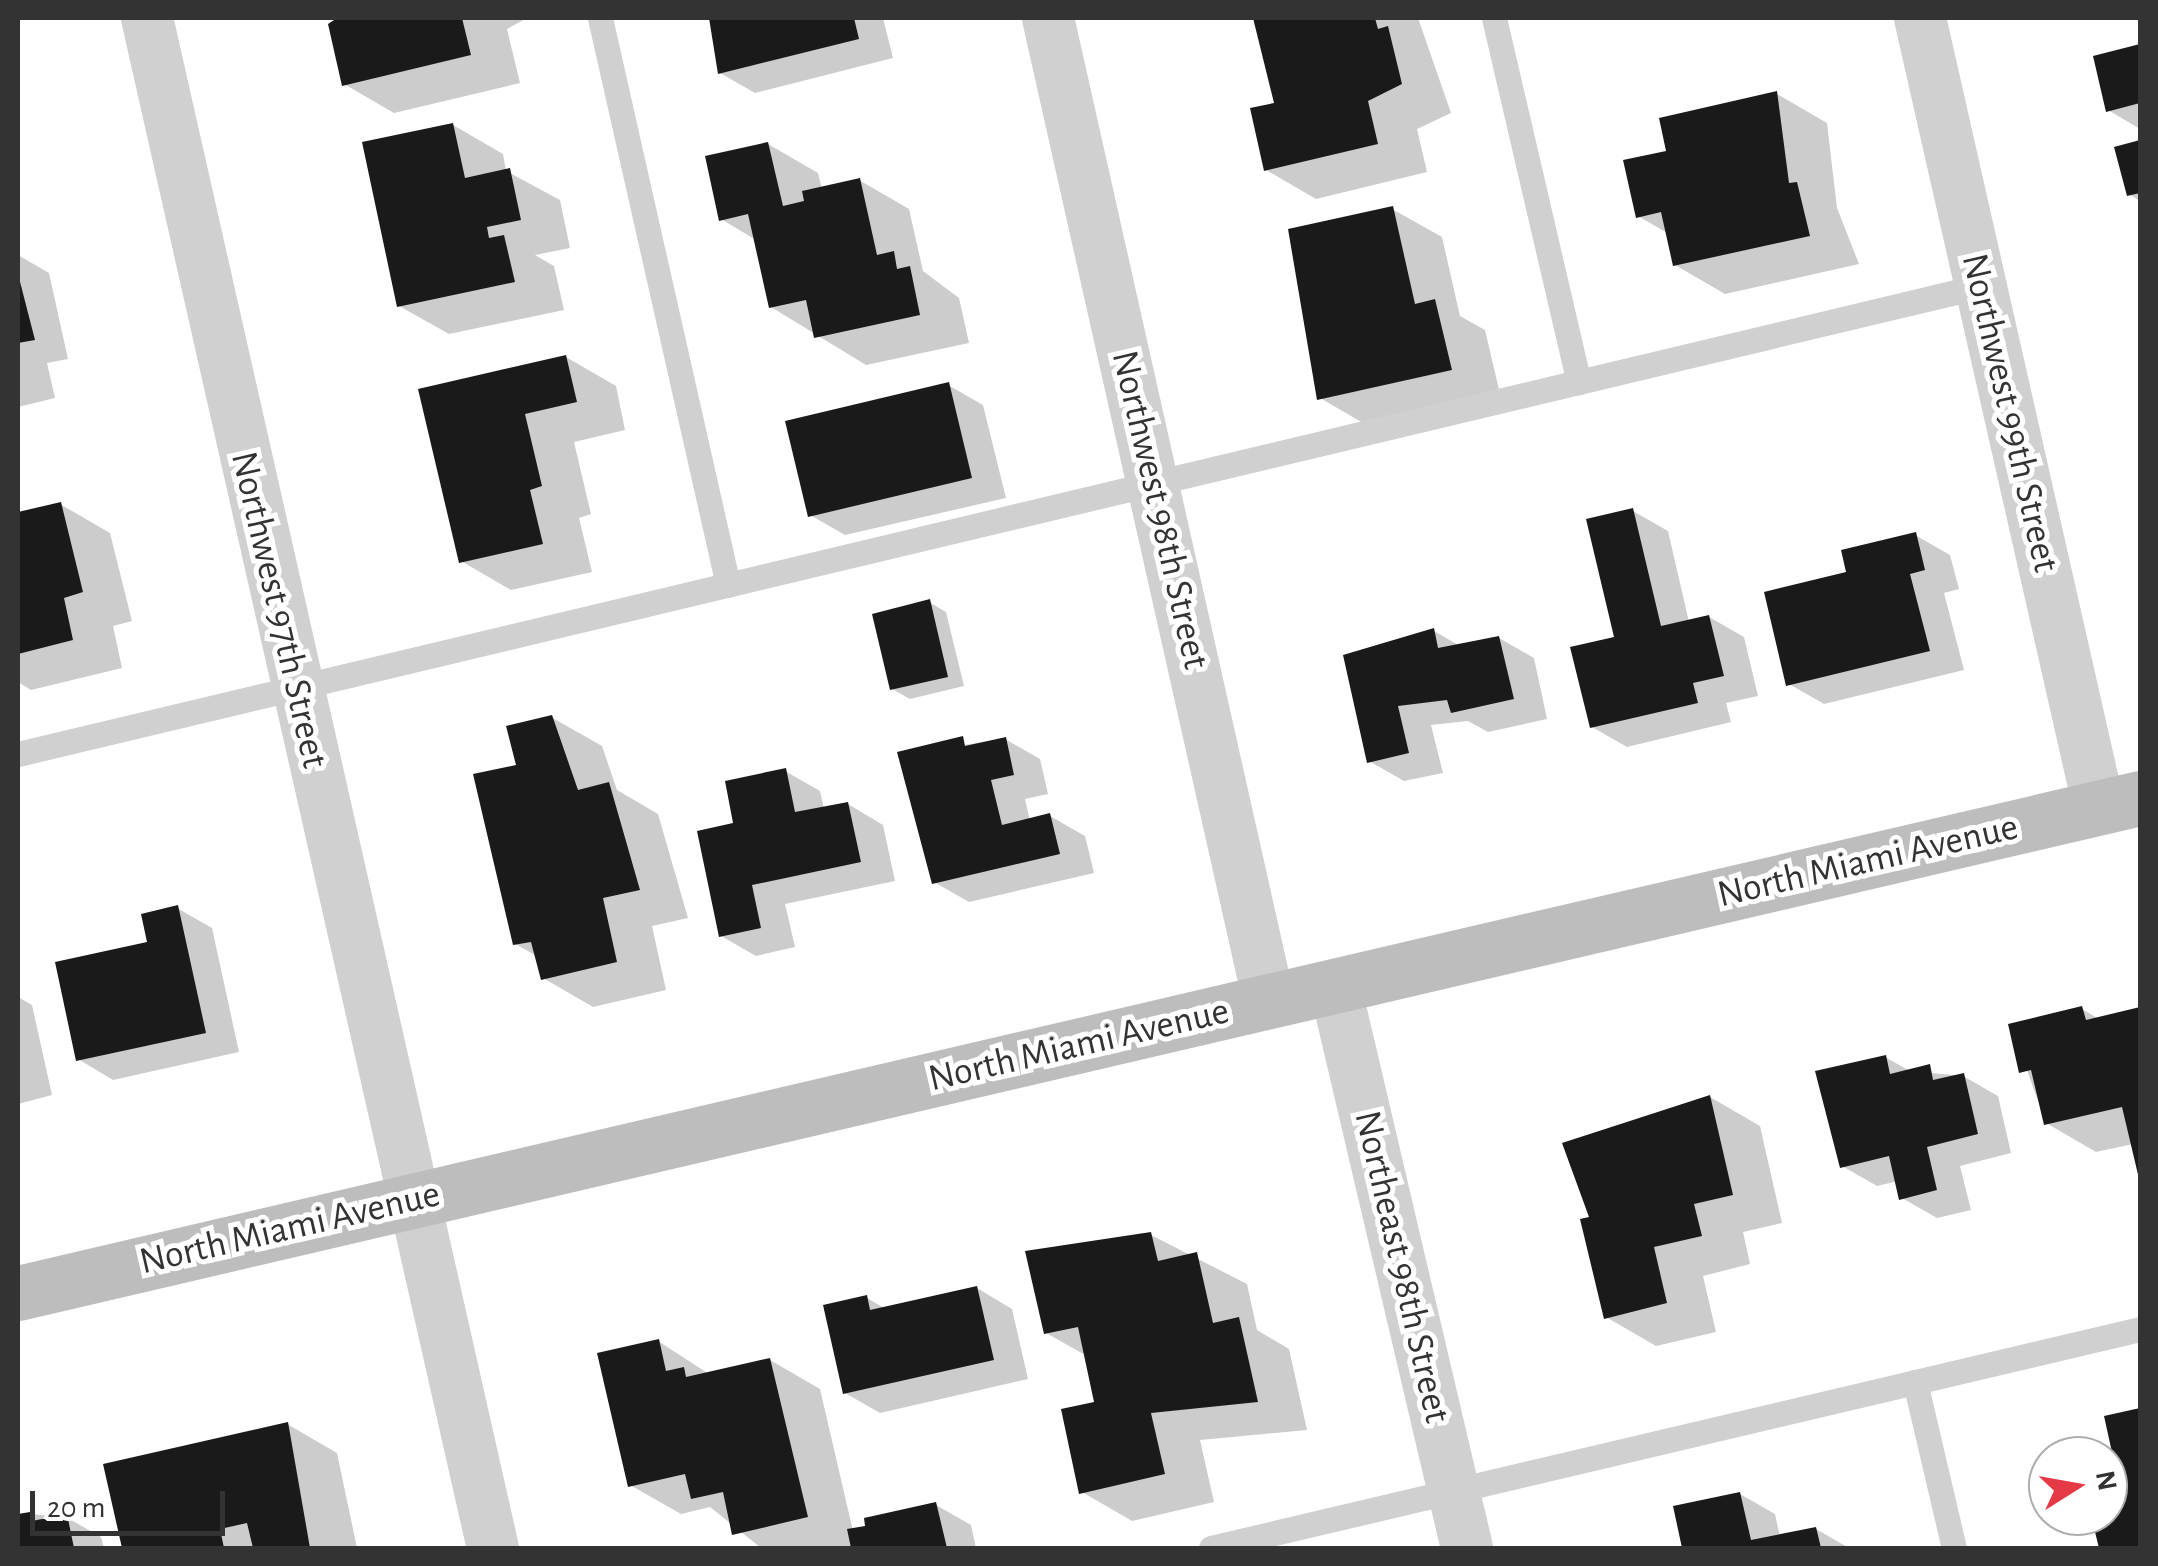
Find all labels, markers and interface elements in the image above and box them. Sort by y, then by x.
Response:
street label: Northwest 99th Street [1950,249,2068,577]
street label: Northwest 98th Street [1100,346,1218,674]
street label: Northwest 97th Street [219,447,337,773]
street label: North Miami Avenue [1713,805,2023,919]
street label: North Miami Avenue [924,989,1234,1103]
street label: Northeast 98th Street [1343,1107,1459,1427]
street label: North Miami Avenue [135,1172,445,1286]
north arrow [2028,1436,2128,1536]
text: N [2090,1468,2121,1493]
scale bar [35,1471,230,1533]
text: 20 m [47,1493,105,1523]

